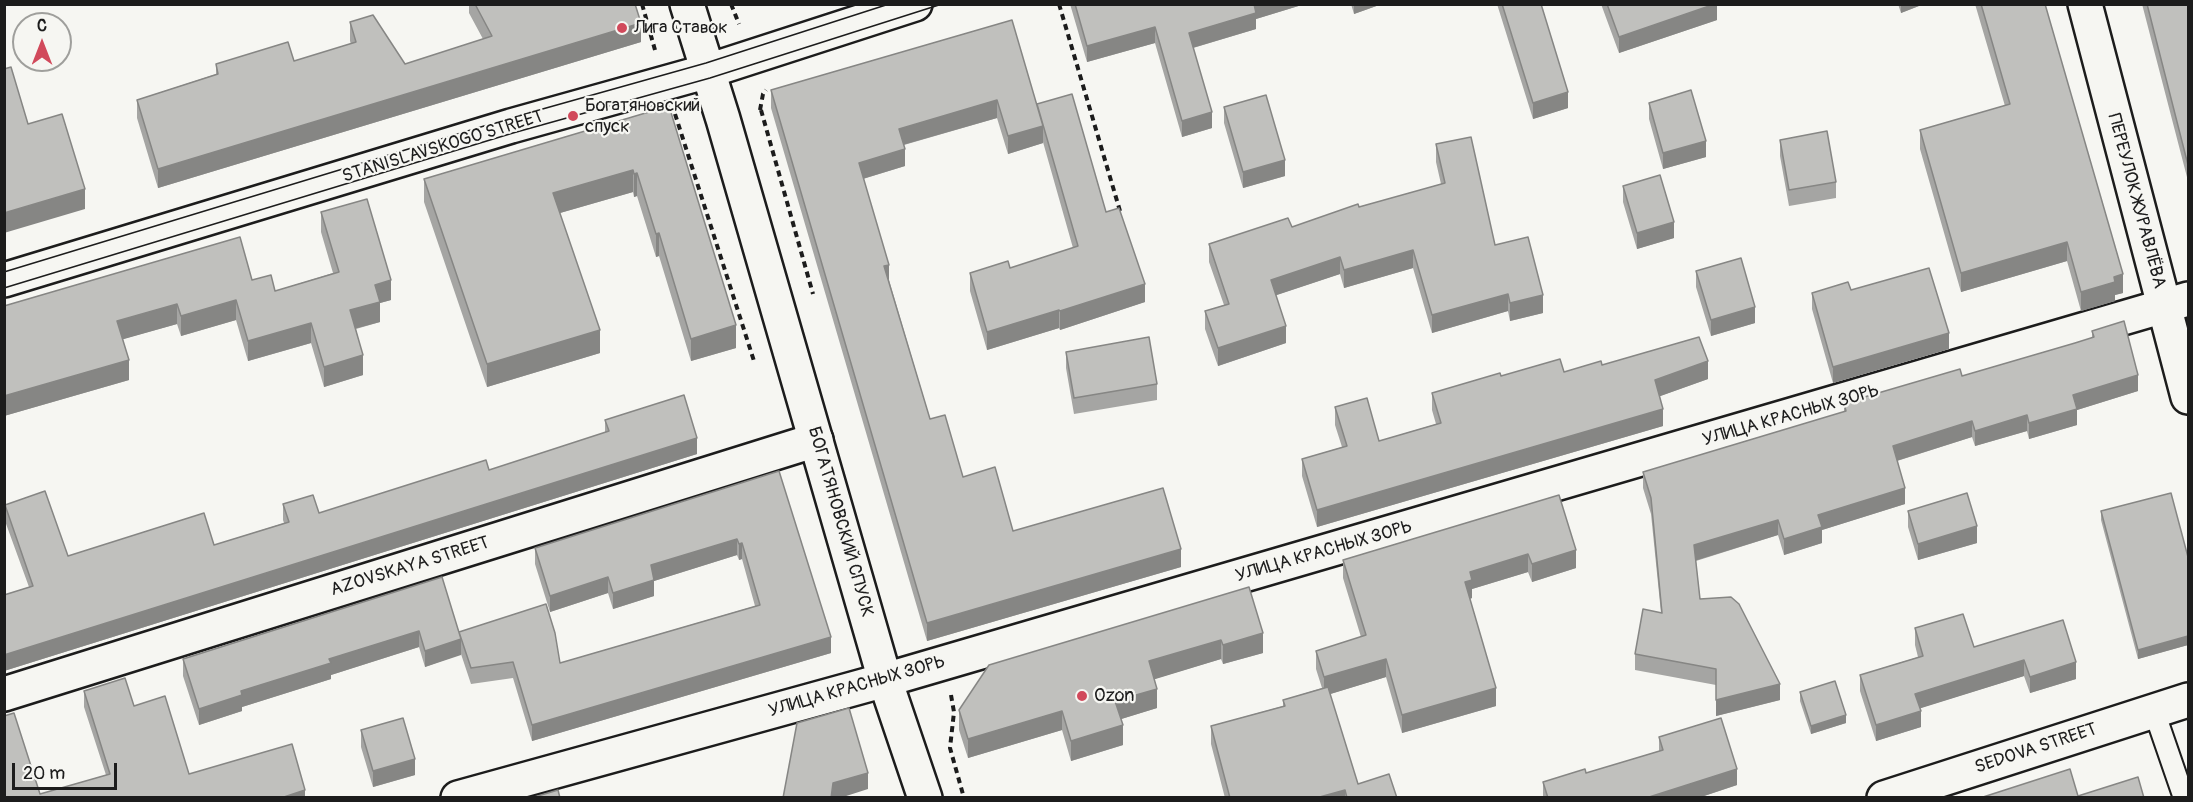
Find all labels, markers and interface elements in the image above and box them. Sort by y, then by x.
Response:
north arrow [12,12,72,72]
text: С [37,16,47,36]
place label: Лига Ставок [634,17,728,39]
marker: Лига Ставок [615,21,629,35]
place label: Богатяновский спуск [585,95,700,138]
street label: STANISLAVSKOGO STREET [340,106,546,188]
marker: Богатяновский спуск [566,109,580,123]
street label: ПЕРЕУЛОК ЖУРАВЛЁВА [2102,111,2170,291]
street label: УЛИЦА КРАСНЫХ ЗОРЬ [1700,380,1882,452]
street label: БОГАТЯНОВСКИЙ СПУСК [802,424,878,620]
street label: УЛИЦА КРАСНЫХ ЗОРЬ [1233,516,1415,588]
street label: AZOVSKAYA STREET [328,533,492,601]
street label: УЛИЦА КРАСНЫХ ЗОРЬ [766,651,948,723]
place label: Ozon [1094,685,1134,707]
marker: Ozon [1075,689,1089,703]
street label: SEDOVA STREET [1972,719,2100,779]
scale bar [15,751,120,789]
text: 20 m [23,762,65,785]

